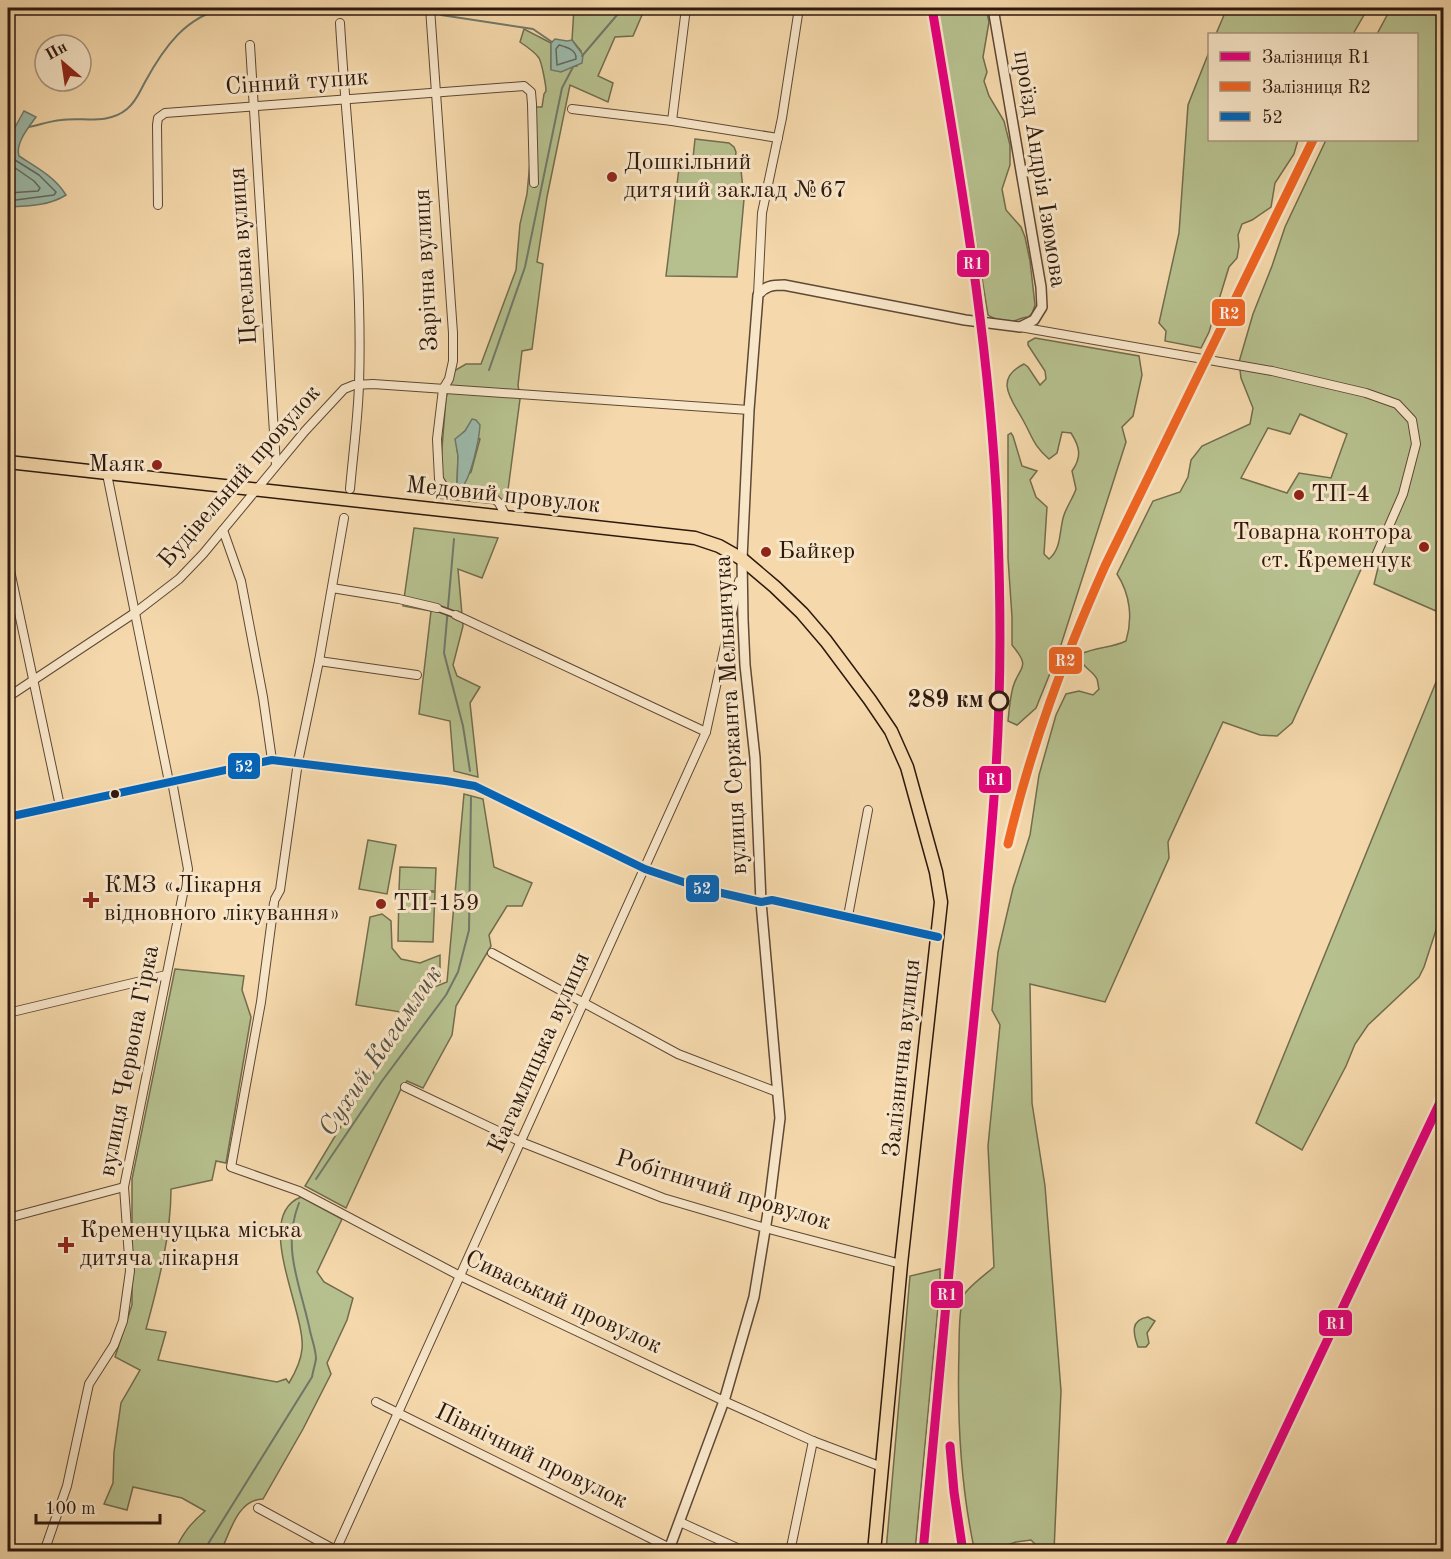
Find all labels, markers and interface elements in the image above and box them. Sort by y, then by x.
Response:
north arrow [33,33,93,93]
legend [1208,33,1418,141]
text: Пн [43,39,70,64]
street label: проїзд Андрія Ізюмова [1008,49,1070,289]
text: Залізниця R1 [1262,49,1371,67]
street label: Сінний тупик [225,66,369,100]
text: Залізниця R2 [1262,79,1371,97]
text: 52 [1262,109,1283,127]
place label: Дошкільний дитячий заклад №67 [624,151,847,203]
street label: Цегельна вулиця [226,166,262,346]
marker: Дошкільний дитячий заклад №67 [605,170,619,184]
street label: Зарічна вулиця [411,188,443,352]
line badge: R1 [956,249,990,278]
text: R1 [963,257,983,273]
line badge: R2 [1211,298,1246,327]
text: R2 [1219,307,1239,323]
street label: Будівельний провулок [154,381,326,573]
place label: Маяк [89,453,145,477]
marker: Маяк [150,458,164,472]
street label: Медовий провулок [405,474,601,518]
place label: ТП-4 [1311,483,1370,507]
marker: ТП-4 [1292,488,1306,502]
place label: Товарна контора ст. Кременчук [1232,521,1412,573]
place label: Байкер [778,540,855,564]
marker: Товарна контора ст. Кременчук [1417,540,1431,554]
marker: Байкер [759,545,773,559]
street label: вулиця Сержанта Мельничука [712,555,752,875]
line badge: R2 [1048,646,1083,675]
text: R2 [1055,654,1075,670]
place label: 289 км [908,689,984,713]
marker: 289 км [989,691,1009,711]
line badge: 52 [227,752,261,780]
text: 52 [235,760,253,776]
line badge: R1 [978,765,1012,794]
text: R1 [985,773,1005,789]
unlabelled marker [109,788,121,800]
place label: КМЗ «Лікарня відновного лікування» [104,874,340,926]
line badge: 52 [685,874,720,903]
text: 52 [693,882,711,898]
marker: КМЗ «Лікарня відновного лікування» [82,891,100,909]
place label: ТП-159 [393,892,480,916]
marker: ТП-159 [374,897,388,911]
street label: вулиця Червона Гірка [96,943,164,1179]
street label: Кагамлицька вулиця [485,949,595,1157]
street label: Залізнична вулиця [881,958,925,1158]
water label: Сухий Кагамлик [314,961,448,1141]
street label: Робітничий провулок [613,1147,833,1235]
place label: Кременчуцька міська дитяча лікарня [80,1219,302,1271]
marker: Кременчуцька міська дитяча лікарня [57,1236,75,1254]
street label: Сиваський провулок [461,1247,665,1359]
line badge: R1 [930,1280,964,1309]
text: R1 [937,1288,957,1304]
line badge: R1 [1318,1309,1353,1337]
text: R1 [1326,1317,1346,1333]
street label: Північний провулок [431,1400,631,1514]
scale bar [36,1487,160,1525]
text: 100 m [45,1500,96,1518]

